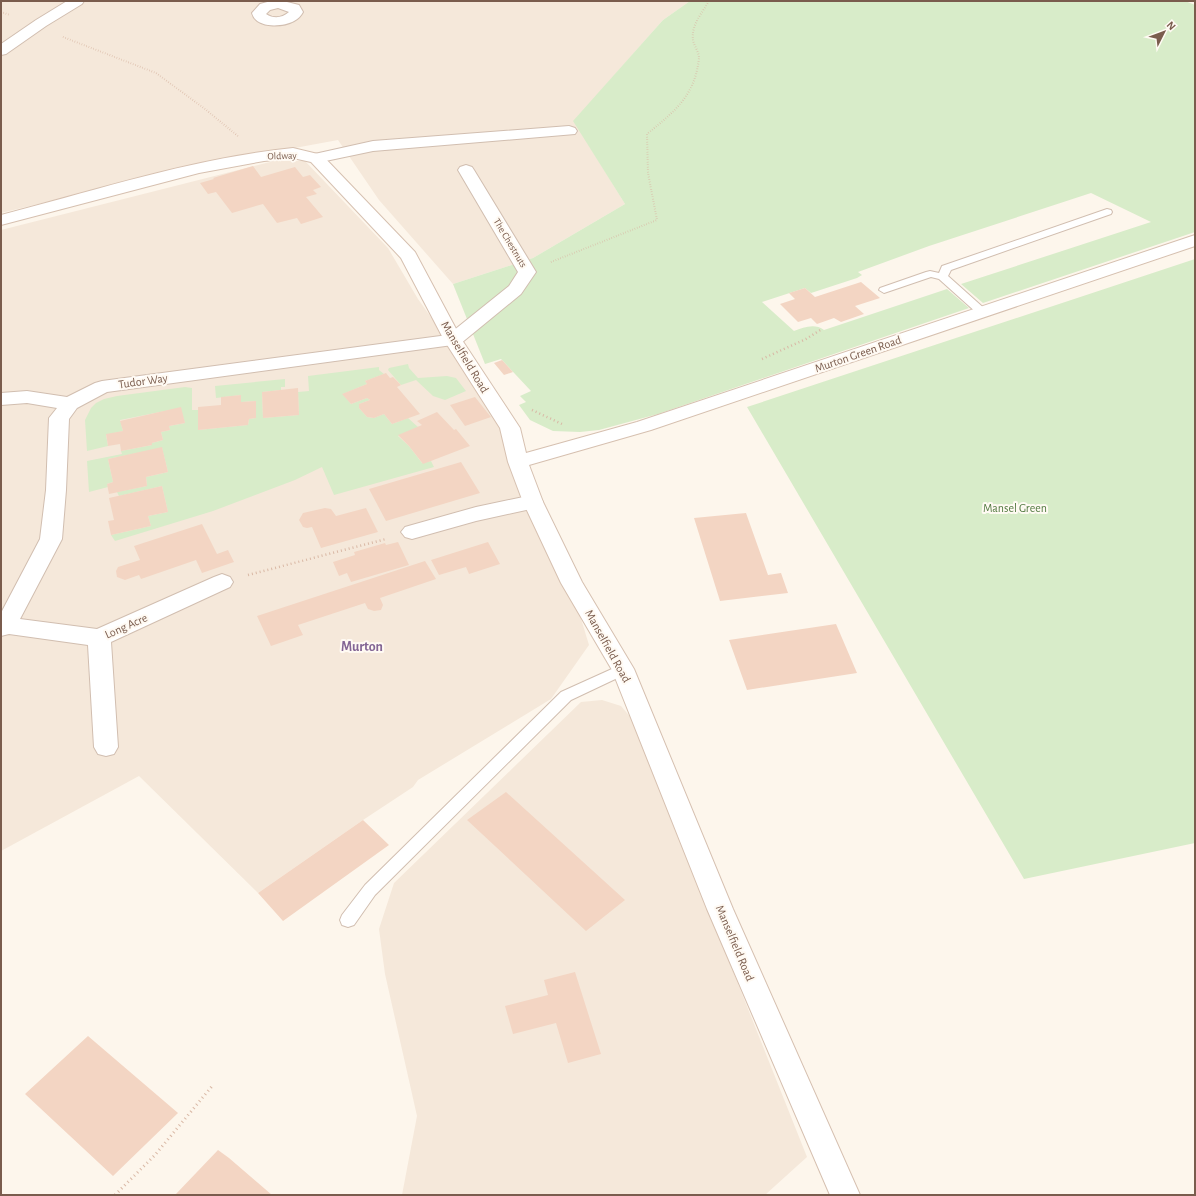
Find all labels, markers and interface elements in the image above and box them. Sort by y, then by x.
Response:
north arrow [1144,12,1184,52]
text: N [1164,19,1178,32]
street label: Oldway [267,150,298,162]
street label: The Chestnuts [491,217,529,270]
street label: Manselfield Road [439,319,491,395]
street label: Murton Green Road [813,334,903,374]
street label: Tudor Way [118,372,168,391]
park label: Mansel Green [983,502,1047,514]
street label: Manselfield Road [583,608,633,684]
street label: Long Acre [103,611,149,641]
district label: Murton [341,640,383,654]
street label: Manselfield Road [714,903,756,983]

